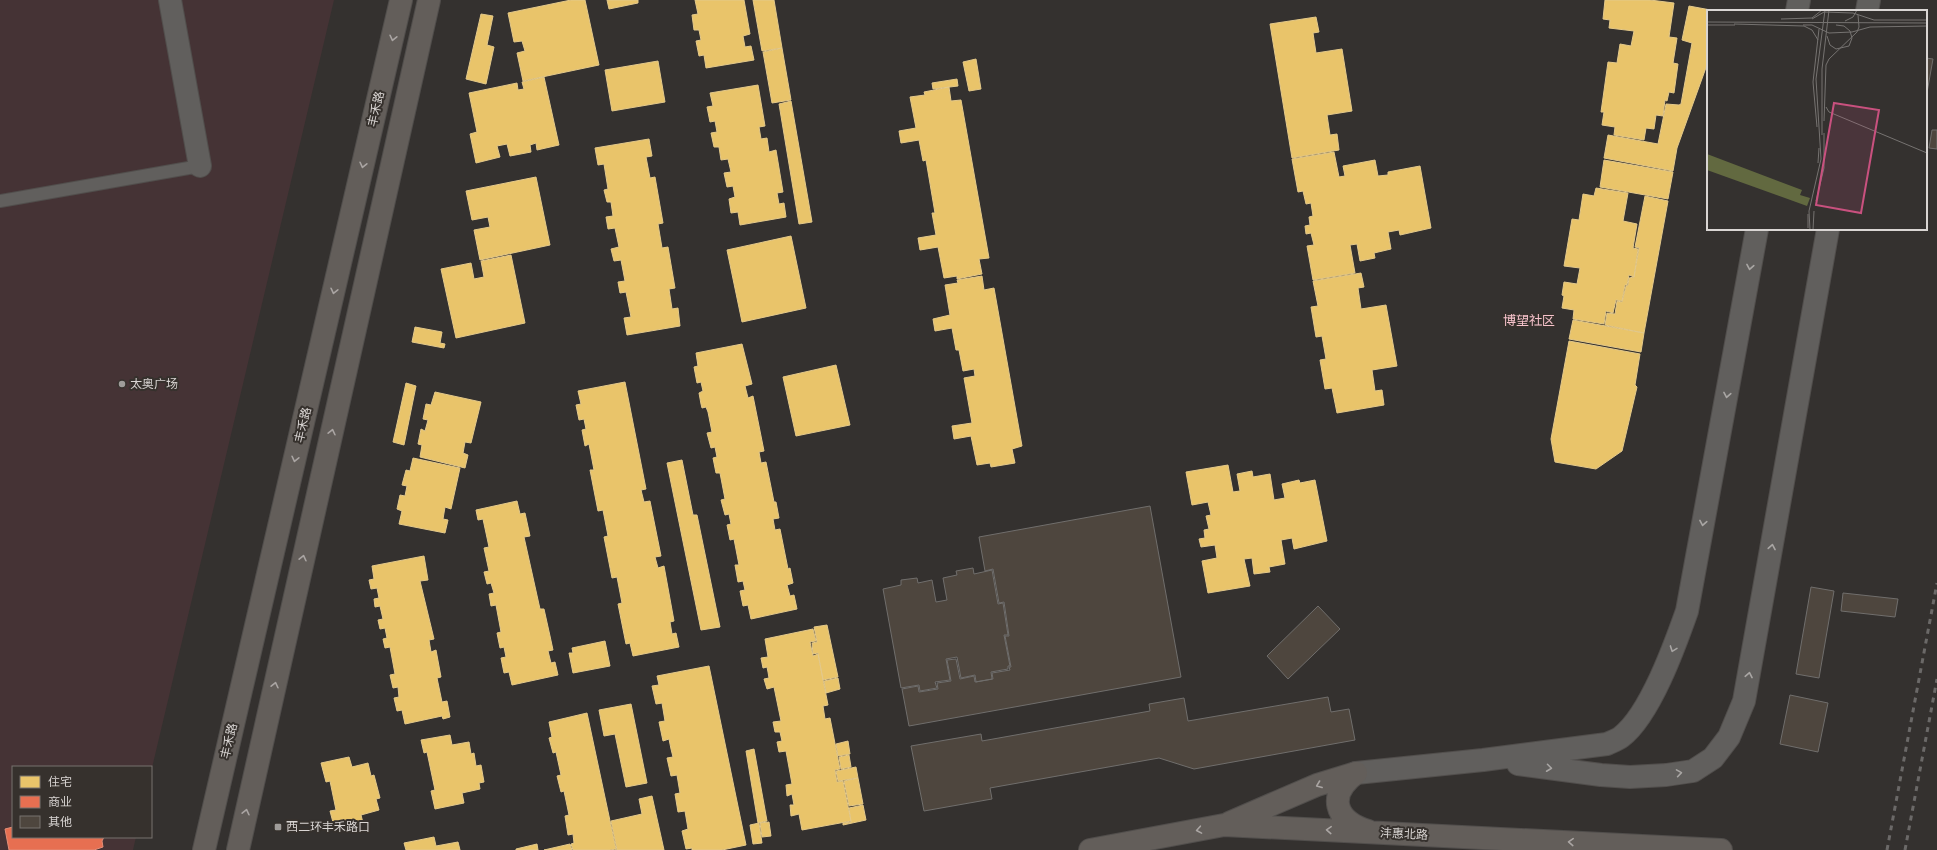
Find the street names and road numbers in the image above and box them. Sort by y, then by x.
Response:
street label: 丰禾路 [365,90,387,128]
street label: 丰禾路 [292,406,314,444]
street label: 丰禾路 [218,722,240,760]
street label: 沣惠北路 [1380,826,1428,842]

